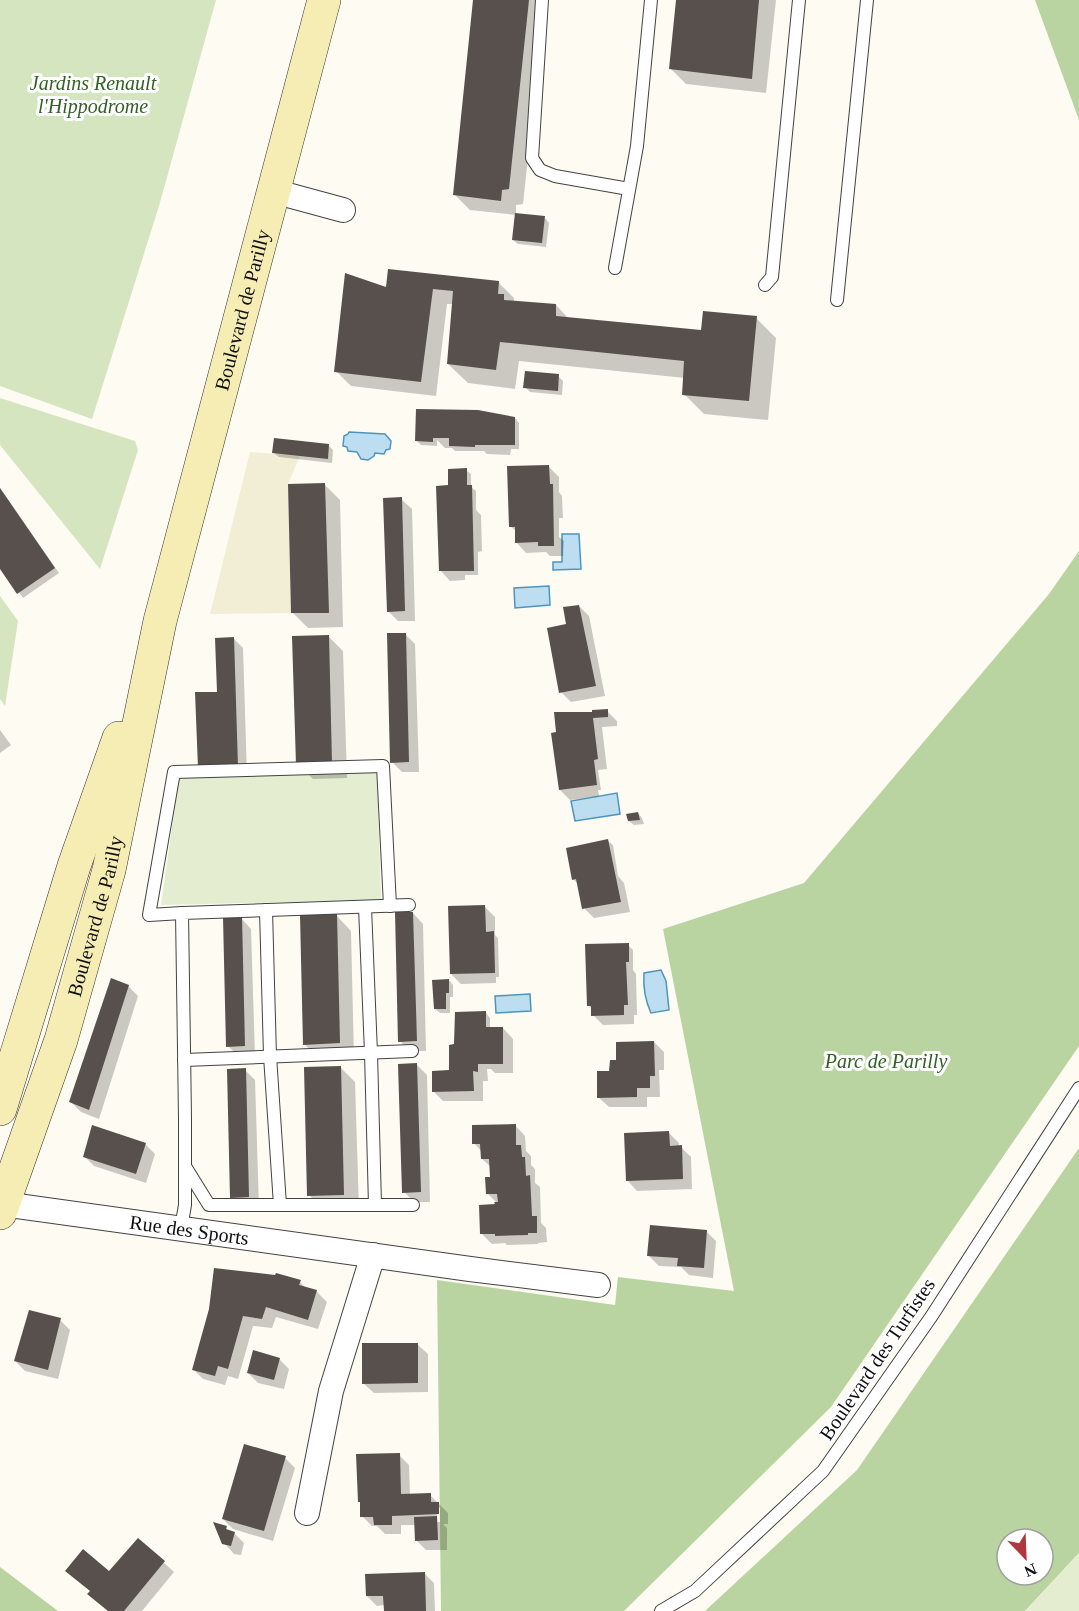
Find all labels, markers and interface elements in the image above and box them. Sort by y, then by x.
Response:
park label: Jardins Renault l'Hippodrome [30,72,157,118]
street label: Boulevard de Parilly [210,227,275,393]
street label: Boulevard de Parilly [63,834,128,999]
park label: Parc de Parilly [824,1050,947,1073]
street label: Rue des Sports [128,1211,250,1249]
street label: Boulevard des Turfistes [815,1274,939,1444]
north arrow [995,1527,1055,1587]
text: N [1022,1560,1039,1581]

